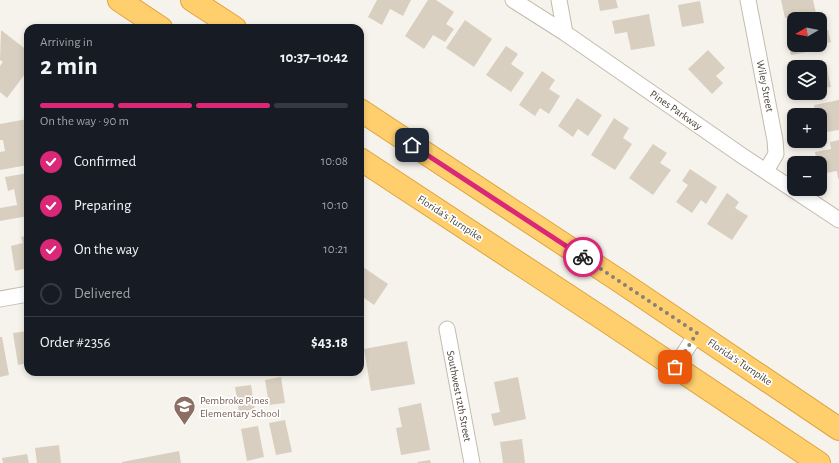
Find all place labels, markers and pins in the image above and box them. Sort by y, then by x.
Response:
pin [395,128,429,162]
pin [658,350,692,384]
school or university icon: Pembroke Pines Elementary School [172,393,198,426]
place label: Pembroke Pines Elementary School [200,395,280,419]

